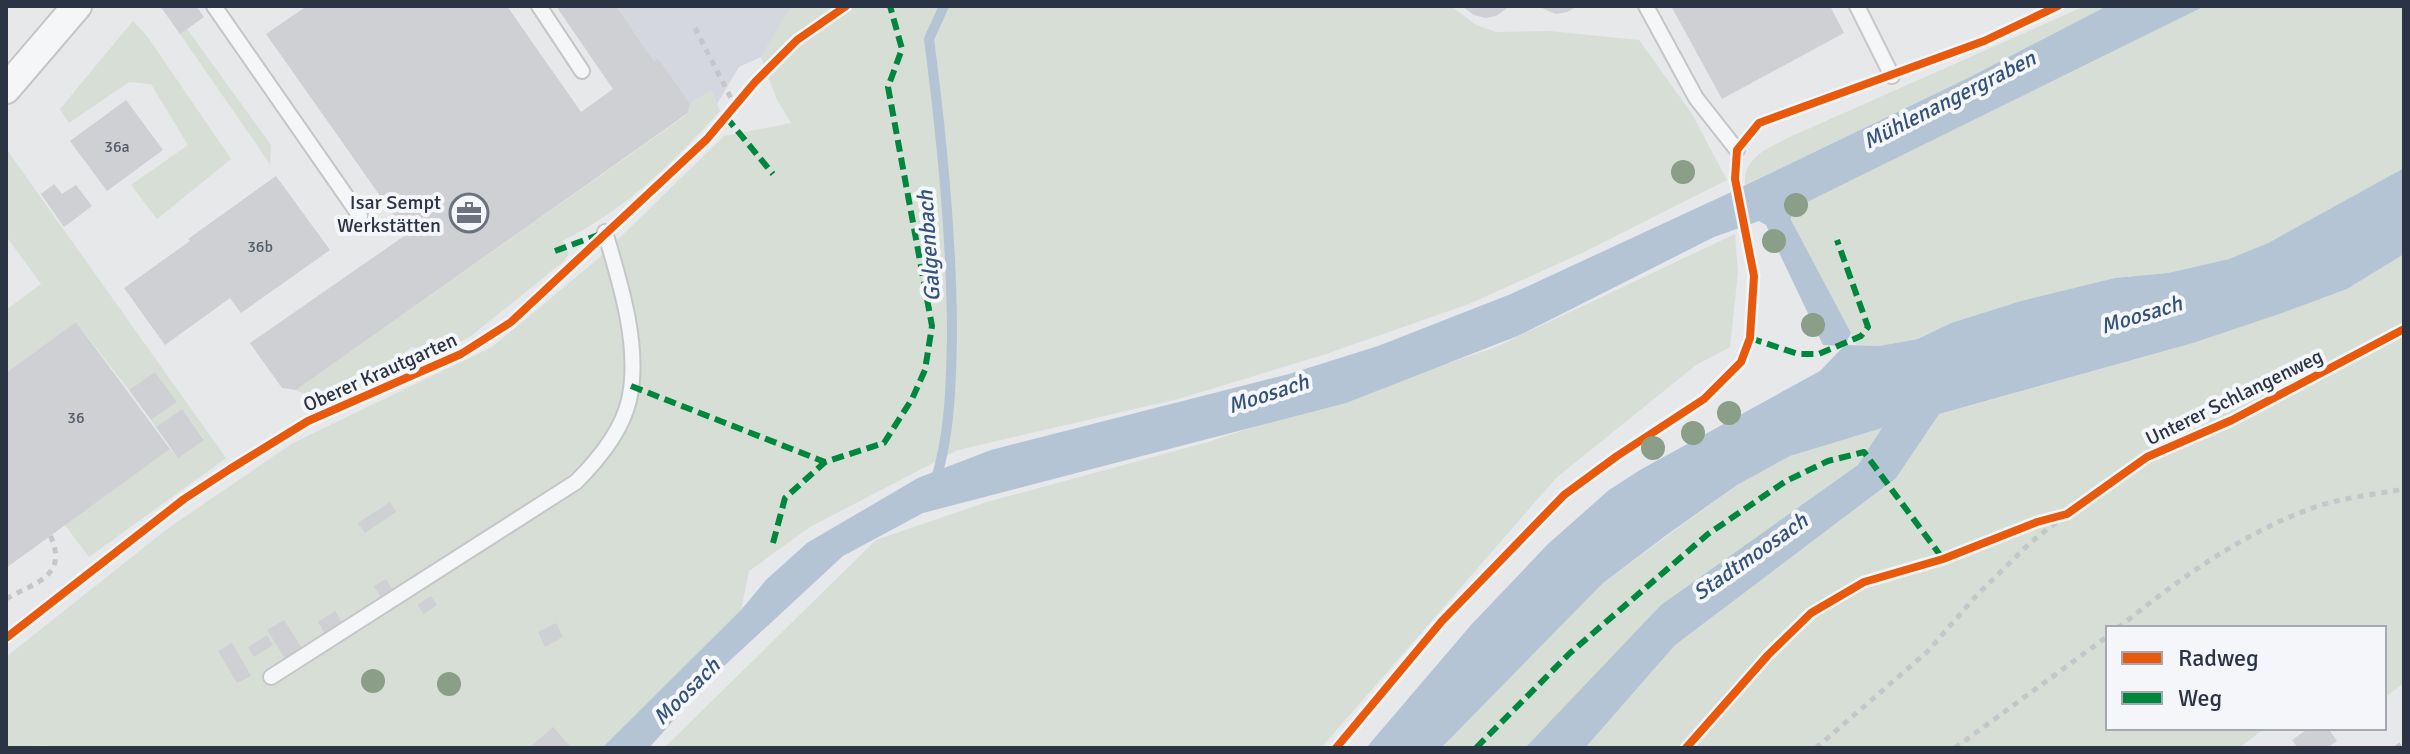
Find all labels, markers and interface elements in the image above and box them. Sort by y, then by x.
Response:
water label: Mühlenangergraben [1858,44,2041,155]
house number: 36a [104,137,130,157]
water label: Galgenbach [911,189,946,302]
place label: Isar Sempt Werkstätten [337,190,441,238]
office icon: Isar Sempt Werkstätten [448,192,490,234]
house number: 36b [247,237,273,257]
water label: Moosach [2097,289,2186,340]
street label: Oberer Krautgarten [299,327,461,418]
street label: Unterer Schlangenweg [2141,344,2327,451]
water label: Moosach [1224,367,1313,419]
house number: 36 [67,408,85,428]
water label: Stadtmoosach [1688,506,1814,606]
legend [2106,626,2386,730]
text: Radweg [2178,643,2259,673]
water label: Moosach [647,651,726,730]
text: Weg [2178,683,2222,713]

